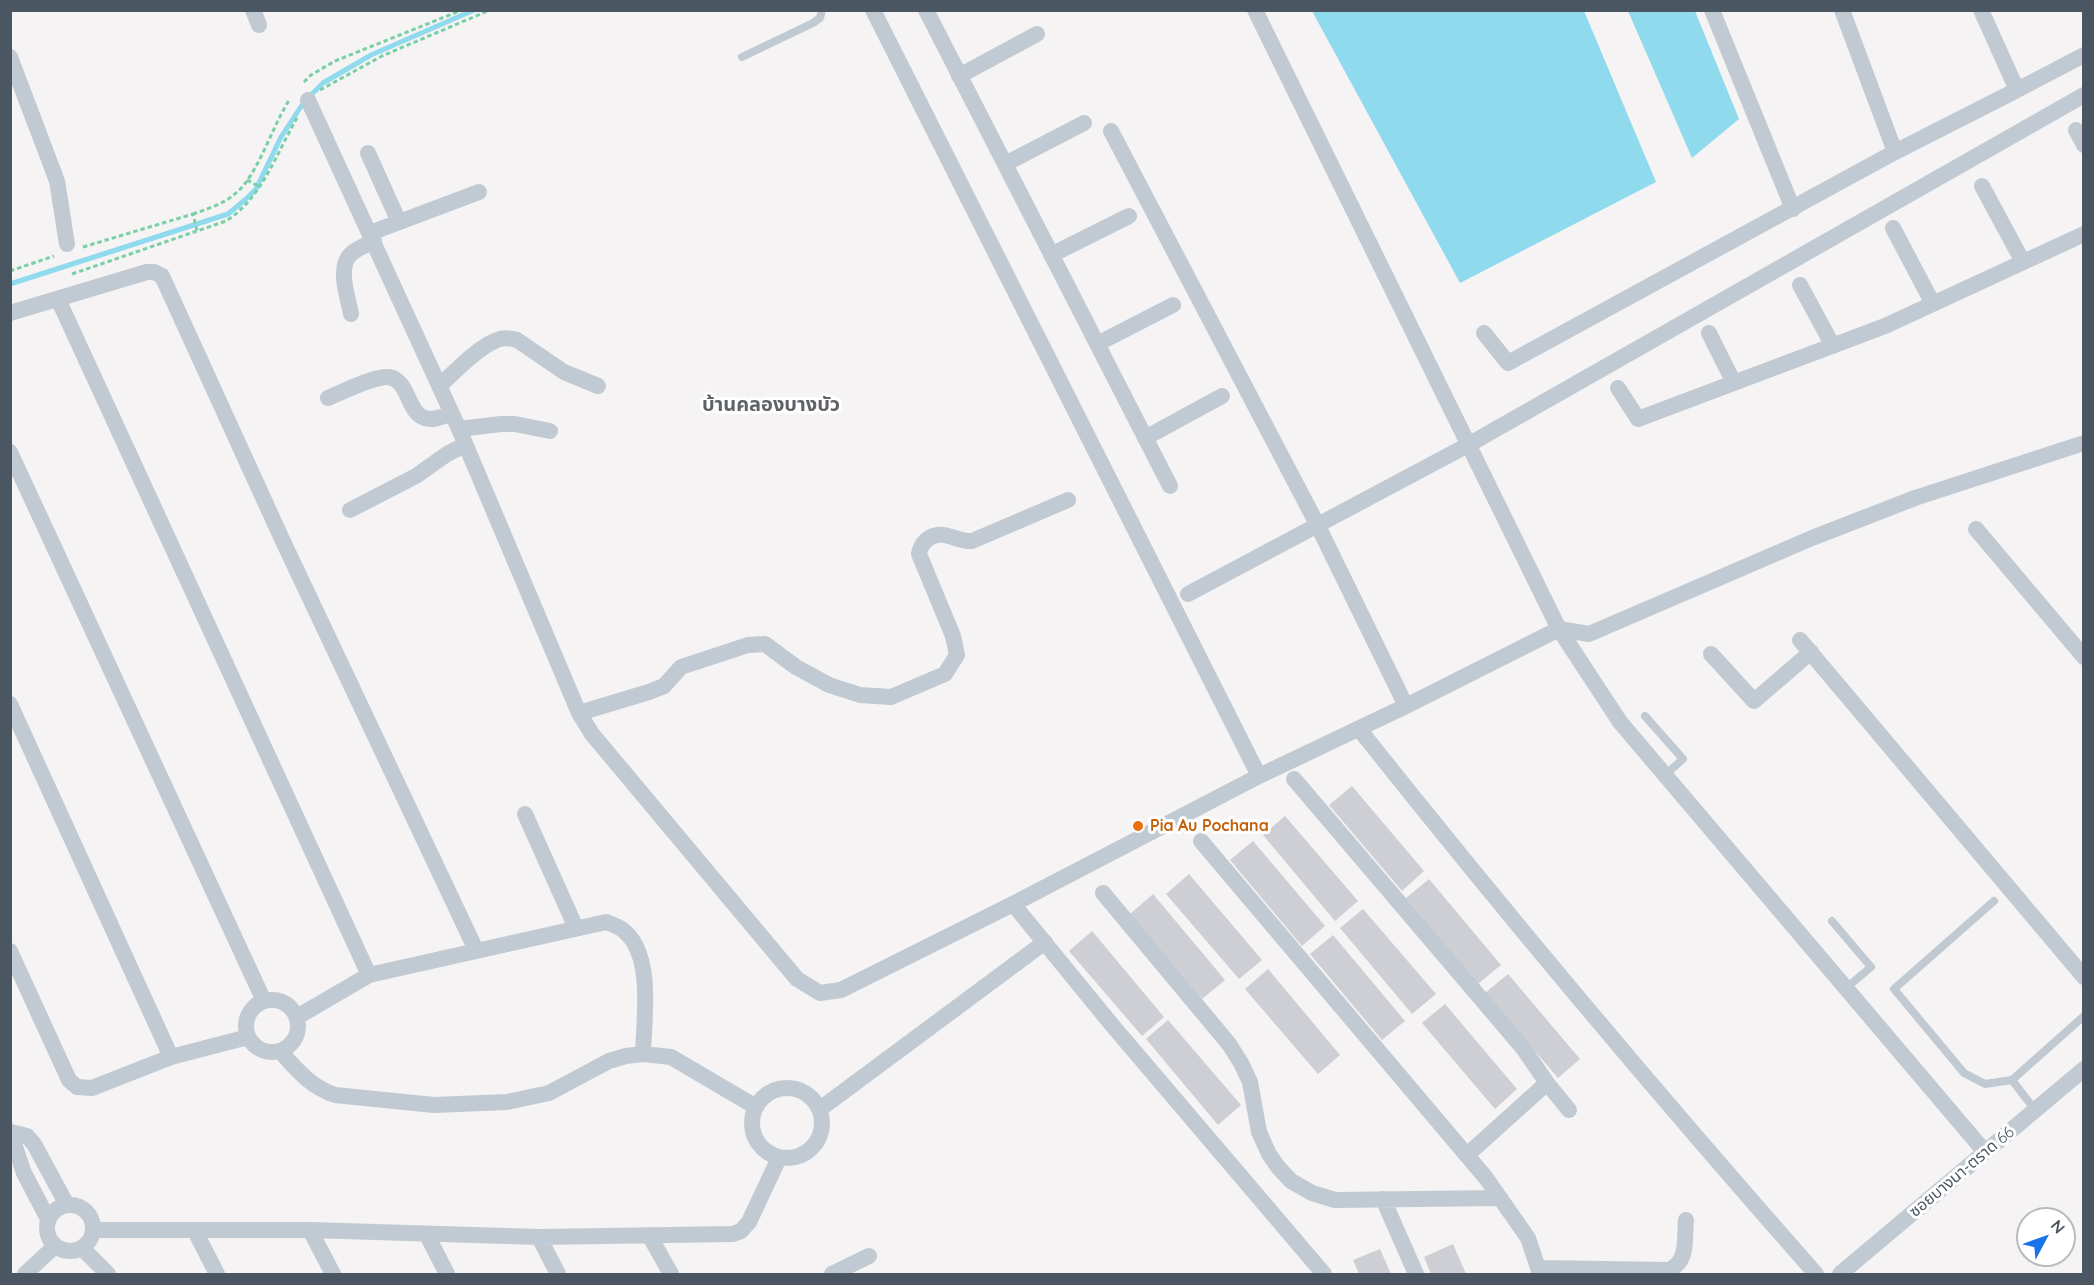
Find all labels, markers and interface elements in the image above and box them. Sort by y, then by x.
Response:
district label: บ้านคลองบางบัว [702,393,840,417]
place label: Pia Au Pochana [1150,816,1269,836]
marker: Pia Au Pochana [1131,819,1145,833]
street label: ซอยบางนา-ตราด 66 [1906,1123,2018,1221]
north arrow [2016,1207,2076,1267]
text: N [2047,1215,2069,1237]

